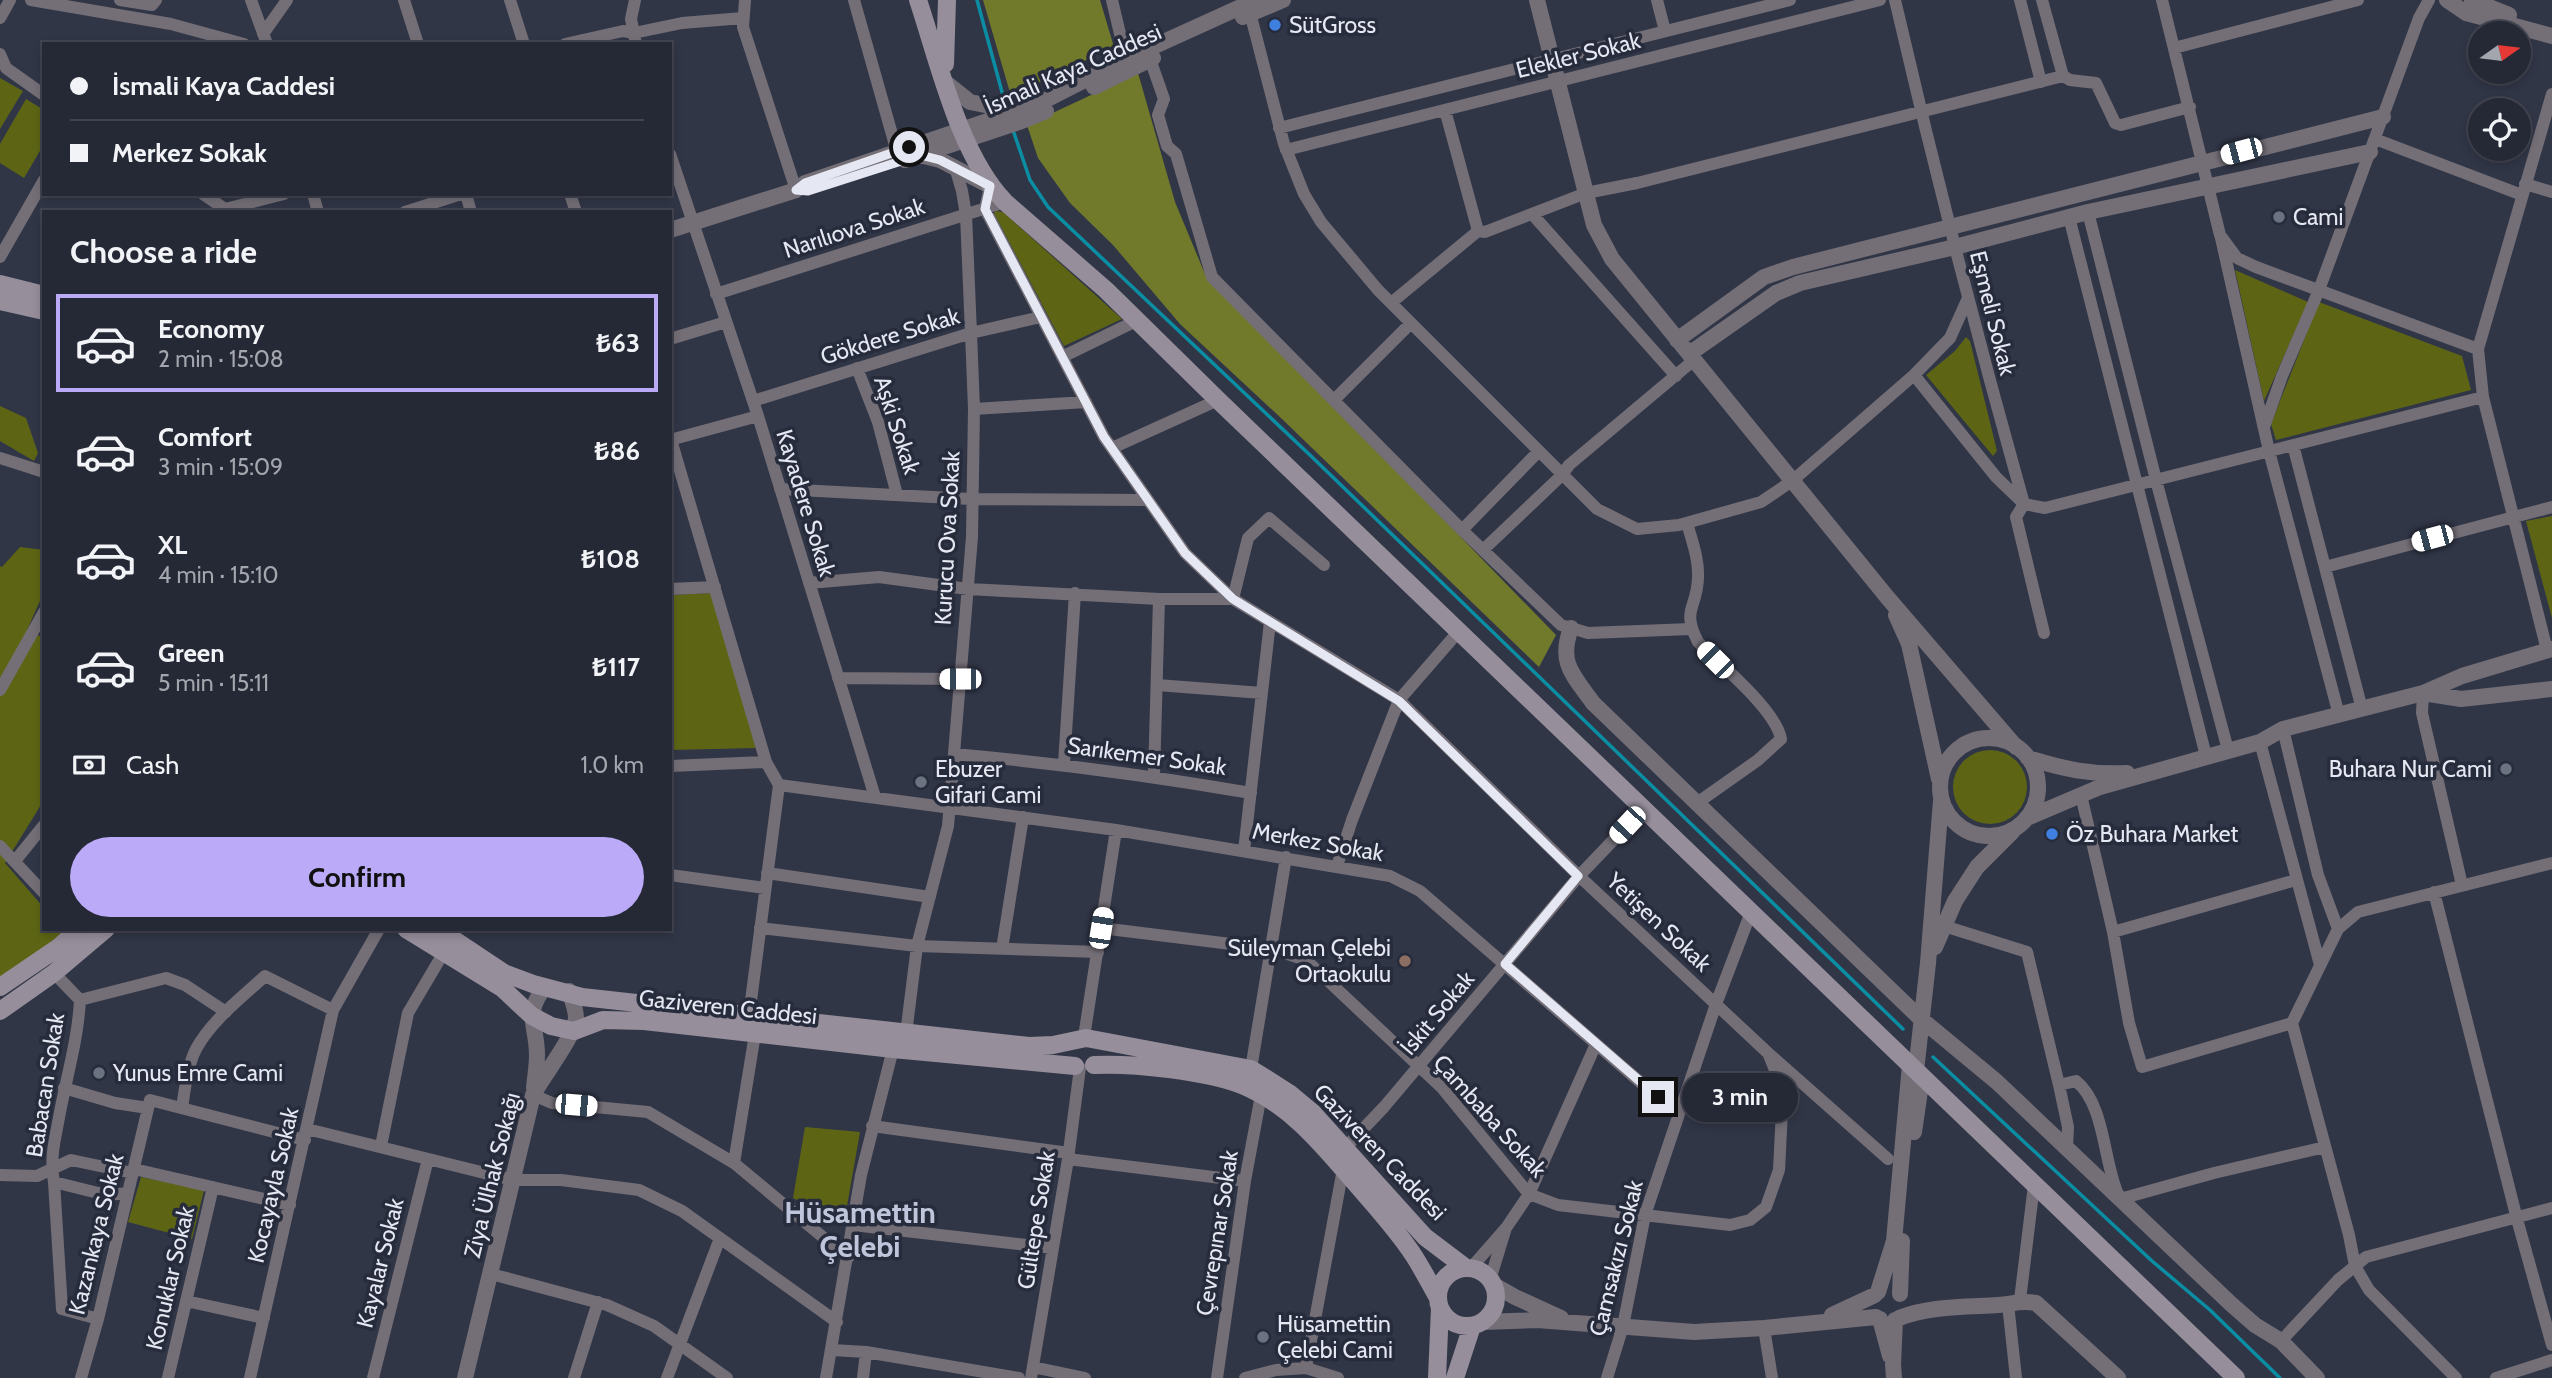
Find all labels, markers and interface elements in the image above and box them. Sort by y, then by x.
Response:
place label: SütGross [1289,11,1376,39]
marker: SütGross [1267,17,1283,33]
street label: İsmali Kaya Caddesi [980,18,1166,120]
north arrow [2468,21,2530,84]
map controls [2468,21,2531,161]
street label: Elekler Sokak [1513,26,1644,84]
text: İsmali Kaya Caddesi [112,70,335,102]
button: locate [2468,98,2531,161]
route start [893,131,925,163]
car [2218,135,2265,167]
text: Merkez Sokak [112,137,267,169]
street label: Narılıova Sokak [780,192,929,264]
place label: Cami [2293,203,2343,231]
marker: Cami [2271,209,2287,225]
text: Choose a ride [70,232,257,271]
street label: Eşmeli Sokak [1964,248,2022,379]
street label: Gökdere Sokak [817,301,964,370]
icon: car [74,312,137,375]
text: Economy [158,313,264,345]
text: ₺63 [596,327,640,359]
text: 2 min · 15:08 [158,345,284,373]
street label: Aşki Sokak [868,372,926,478]
icon: car [74,420,137,483]
text: Comfort [158,421,252,453]
street label: Kayadere Sokak [770,426,842,581]
text: ₺86 [594,435,640,467]
street label: Kurucu Ova Sokak [928,450,966,626]
text: 3 min · 15:09 [158,453,283,481]
car [2409,522,2456,554]
icon: car [74,528,137,591]
text: XL [158,529,187,561]
text: ₺108 [581,543,640,575]
text: 4 min · 15:10 [158,561,278,589]
icon: car [74,636,137,699]
text: Green [158,637,225,669]
car [1693,638,1738,682]
text: ₺117 [592,651,640,683]
text: 5 min · 15:11 [158,669,269,697]
car [940,669,982,690]
street label: Sarıkemer Sokak [1066,731,1229,781]
icon: cash [70,746,108,784]
text: Cash [126,749,179,781]
text: 1.0 km [580,751,644,779]
place label: Ebuzer Gifari Cami [935,755,1041,809]
place label: Buhara Nur Cami [2329,755,2492,783]
marker: Buhara Nur Cami [2498,761,2514,777]
marker: Ebuzer Gifari Cami [913,774,929,790]
car [1605,802,1650,848]
street label: Merkez Sokak [1250,817,1386,867]
place label: Öz Buhara Market [2066,820,2238,848]
marker: Öz Buhara Market [2044,826,2060,842]
button: Confirm [70,837,644,917]
street label: Yetişen Sokak [1600,866,1717,978]
car [1088,906,1115,950]
place label: Süleyman Çelebi Ortaokulu [1227,934,1391,988]
marker: Süleyman Çelebi Ortaokulu [1397,953,1413,969]
street label: İskit Sokak [1394,965,1481,1061]
street label: Gaziveren Caddesi [638,984,818,1030]
street label: Babacan Sokak [20,1010,70,1159]
street label: Çambaba Sokak [1427,1049,1553,1184]
place label: Yunus Emre Cami [112,1059,283,1087]
marker: Yunus Emre Cami [91,1065,107,1081]
callout: 3 min [1682,1072,1798,1122]
street label: Gaziveren Caddesi [1308,1078,1452,1226]
route end [1642,1081,1674,1113]
text: 3 min [1712,1083,1768,1111]
street label: Ziya Ülhak Sokağı [458,1089,526,1261]
car [555,1093,598,1117]
street label: Kocayayla Sokak [241,1104,305,1266]
street label: Gültepe Sokak [1011,1148,1061,1291]
street label: Çevrepınar Sokak [1190,1148,1244,1318]
street label: Kazankaya Sokak [62,1150,130,1317]
street label: Çamsakızı Sokak [1583,1177,1649,1339]
district label: Hüsamettin Çelebi [784,1194,936,1265]
street label: Kayalar Sokak [350,1195,410,1331]
street label: Konuklar Sokak [140,1203,200,1353]
place label: Hüsamettin Çelebi Cami [1277,1310,1393,1364]
marker: Hüsamettin Çelebi Cami [1255,1329,1271,1345]

